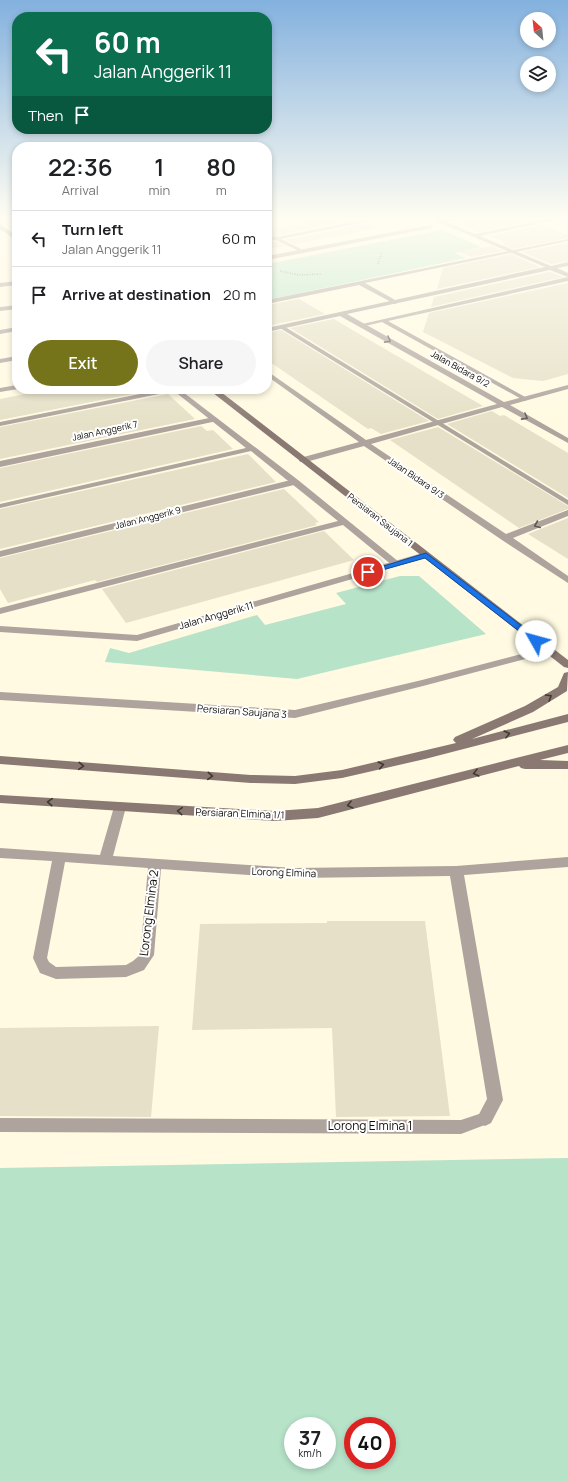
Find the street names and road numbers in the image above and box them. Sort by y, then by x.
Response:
street label: Jalan Bidara 9/2 [428,347,492,390]
street label: Jalan Anggerik 7 [71,417,139,444]
street label: Jalan Bidara 9/3 [386,454,447,501]
street label: Persiaran Saujana 1 [345,490,416,549]
street label: Jalan Anggerik 9 [114,503,182,532]
street label: Jalan Anggerik 11 [177,598,255,632]
street label: Persiaran Saujana 3 [197,701,287,721]
street label: Persiaran Elmina 1/1 [195,804,285,822]
street label: Lorong Elmina [251,864,317,880]
street label: Lorong Elmina 2 [135,869,162,957]
street label: Lorong Elmina 1 [328,1117,412,1134]

